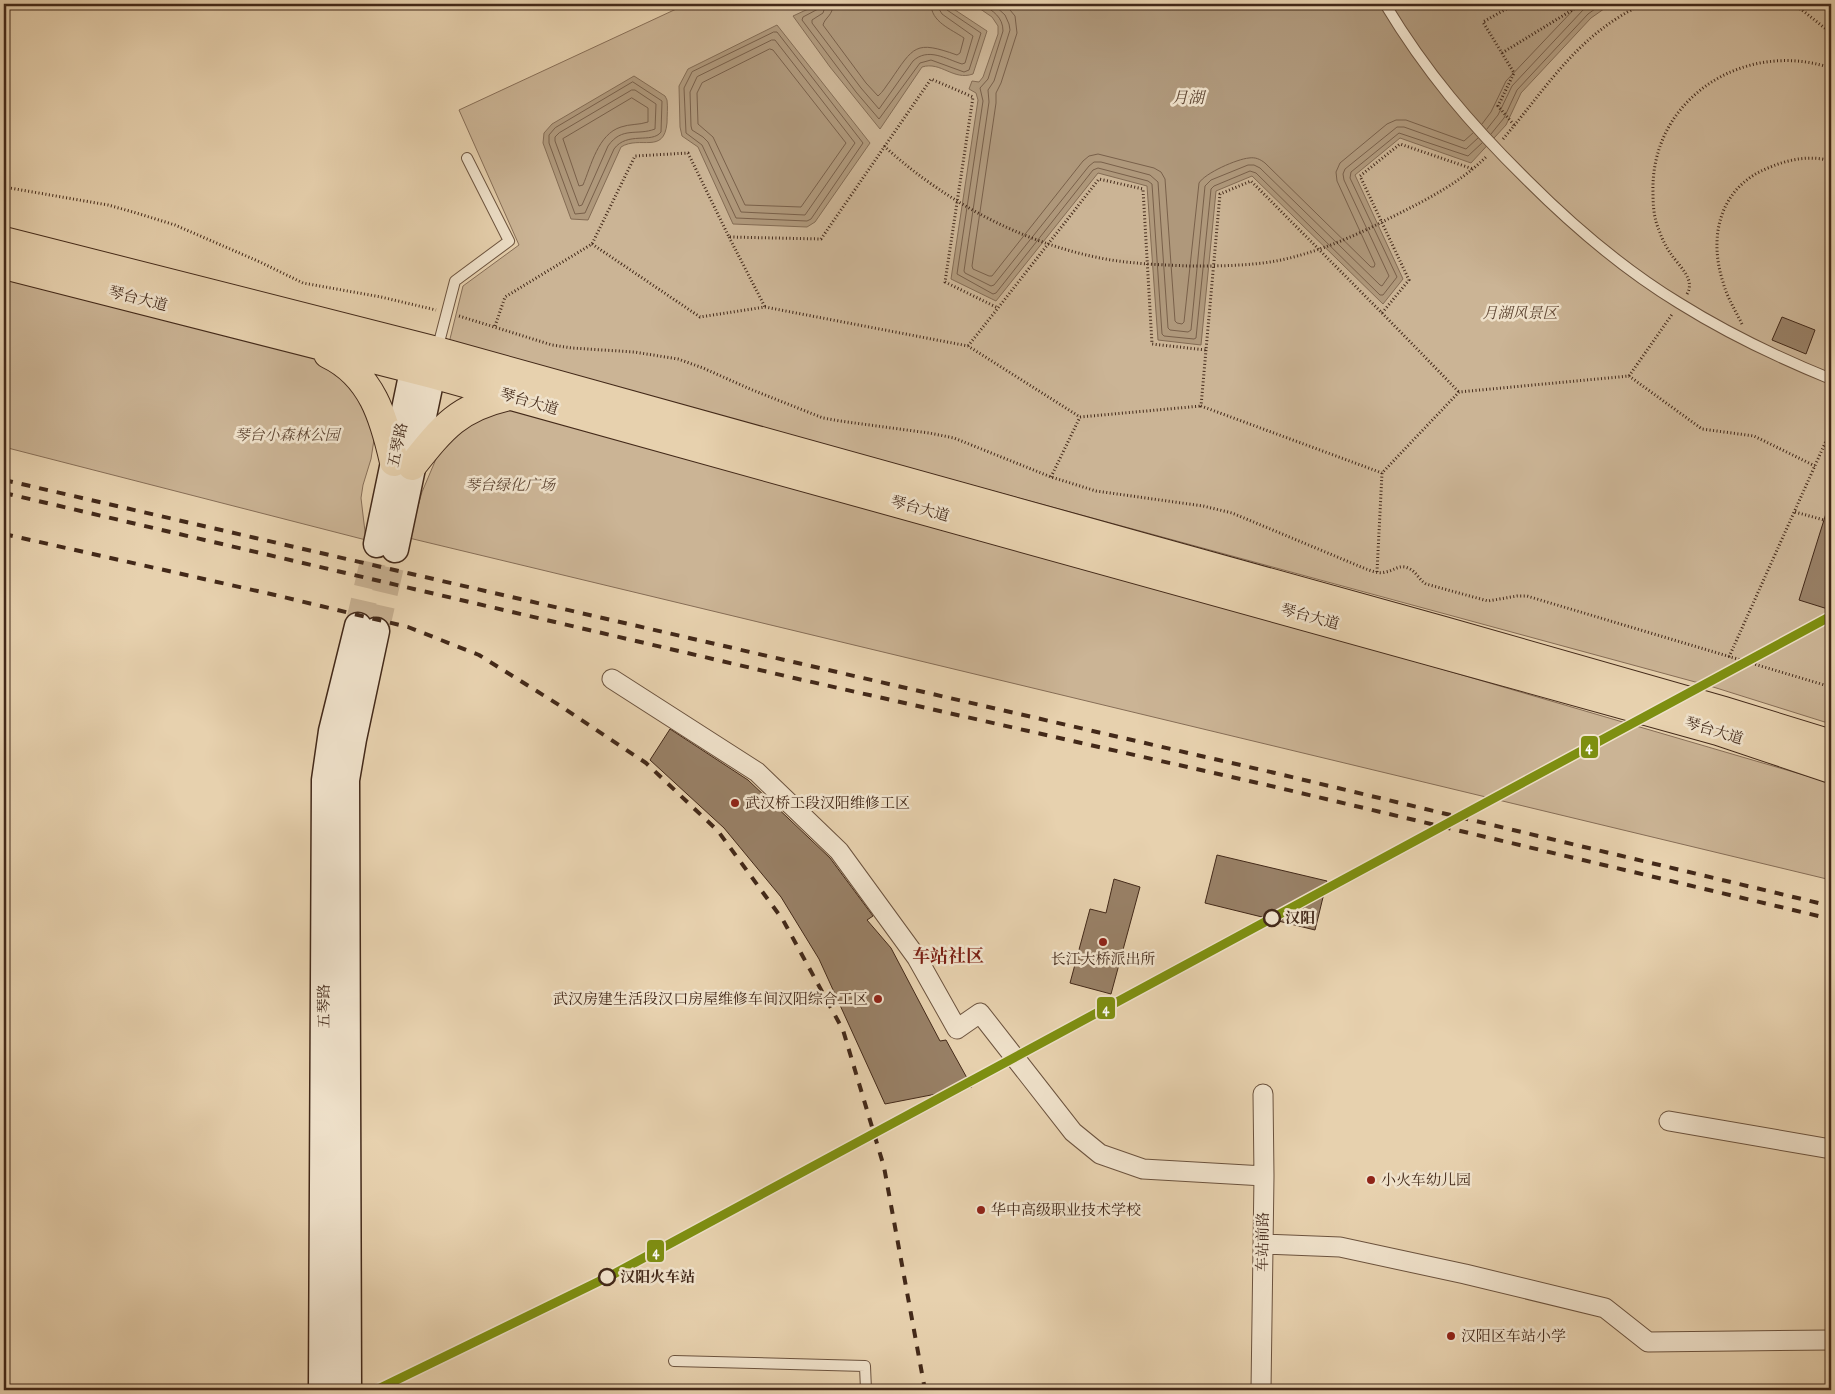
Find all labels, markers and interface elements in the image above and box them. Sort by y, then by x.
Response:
water label: 月湖 [1172,89,1207,109]
street label: 琴台大道 [107,283,169,315]
park label: 月湖风景区 [1482,304,1559,323]
street label: 琴台大道 [498,385,560,419]
street label: 五琴路 [384,421,412,469]
park label: 琴台小森林公园 [234,426,341,445]
park label: 琴台绿化广场 [465,476,557,495]
street label: 琴台大道 [889,492,951,526]
street label: 琴台大道 [1279,600,1341,634]
street label: 琴台大道 [1683,713,1745,749]
line badge: 4 [1580,735,1599,759]
text: 4 [1586,738,1594,756]
place label: 武汉桥工段汉阳维修工区 [745,794,910,813]
marker: 武汉桥工段汉阳维修工区 [729,797,741,809]
marker: 汉阳 [1263,909,1281,927]
place label: 汉阳 [1285,909,1315,928]
marker: 长江大桥派出所 [1097,936,1109,948]
district label: 车站社区 [912,946,984,969]
place label: 长江大桥派出所 [1050,950,1156,969]
street label: 五琴路 [315,983,334,1029]
place label: 武汉房建生活段汉口房屋维修车间汉阳综合工区 [553,990,868,1009]
marker: 武汉房建生活段汉口房屋维修车间汉阳综合工区 [872,993,884,1005]
line badge: 4 [1096,996,1116,1020]
text: 4 [1103,1000,1111,1018]
place label: 小火车幼儿园 [1381,1171,1471,1190]
marker: 小火车幼儿园 [1365,1174,1377,1186]
place label: 华中高级职业技术学校 [991,1201,1141,1220]
marker: 华中高级职业技术学校 [975,1204,987,1216]
street label: 车站前路 [1253,1212,1273,1272]
line badge: 4 [646,1239,665,1263]
text: 4 [653,1243,661,1261]
marker: 汉阳火车站 [598,1268,616,1286]
place label: 汉阳火车站 [620,1268,695,1287]
place label: 汉阳区车站小学 [1461,1327,1566,1346]
marker: 汉阳区车站小学 [1445,1330,1457,1342]

